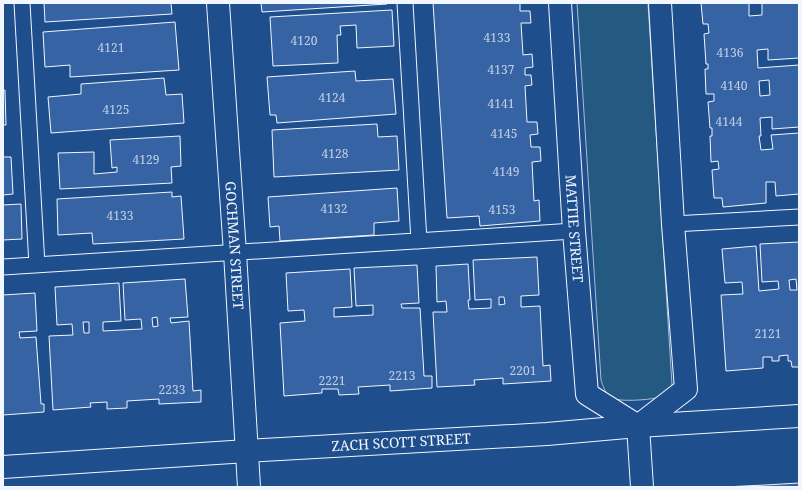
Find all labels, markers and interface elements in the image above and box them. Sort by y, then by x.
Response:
house number: 4133 [484,29,511,46]
house number: 4120 [291,32,318,49]
house number: 4121 [98,39,124,56]
house number: 4136 [717,44,744,61]
house number: 4137 [488,61,515,78]
house number: 4140 [721,77,748,94]
house number: 4124 [319,89,346,106]
house number: 4141 [488,95,514,112]
house number: 4125 [103,101,129,118]
house number: 4144 [716,113,743,130]
house number: 4145 [491,125,517,142]
house number: 4128 [322,145,349,162]
house number: 4129 [133,151,159,168]
house number: 4149 [493,163,519,180]
street label: MATTIE STREET [562,174,588,284]
street label: GOCHMAN STREET [221,181,248,311]
house number: 4132 [321,200,347,217]
house number: 4153 [489,201,516,218]
house number: 4133 [107,207,134,224]
house number: 2121 [755,325,781,342]
house number: 2201 [510,362,536,379]
house number: 2213 [389,367,416,384]
house number: 2221 [319,372,345,389]
house number: 2233 [159,381,186,398]
street label: ZACH SCOTT STREET [331,428,472,455]

